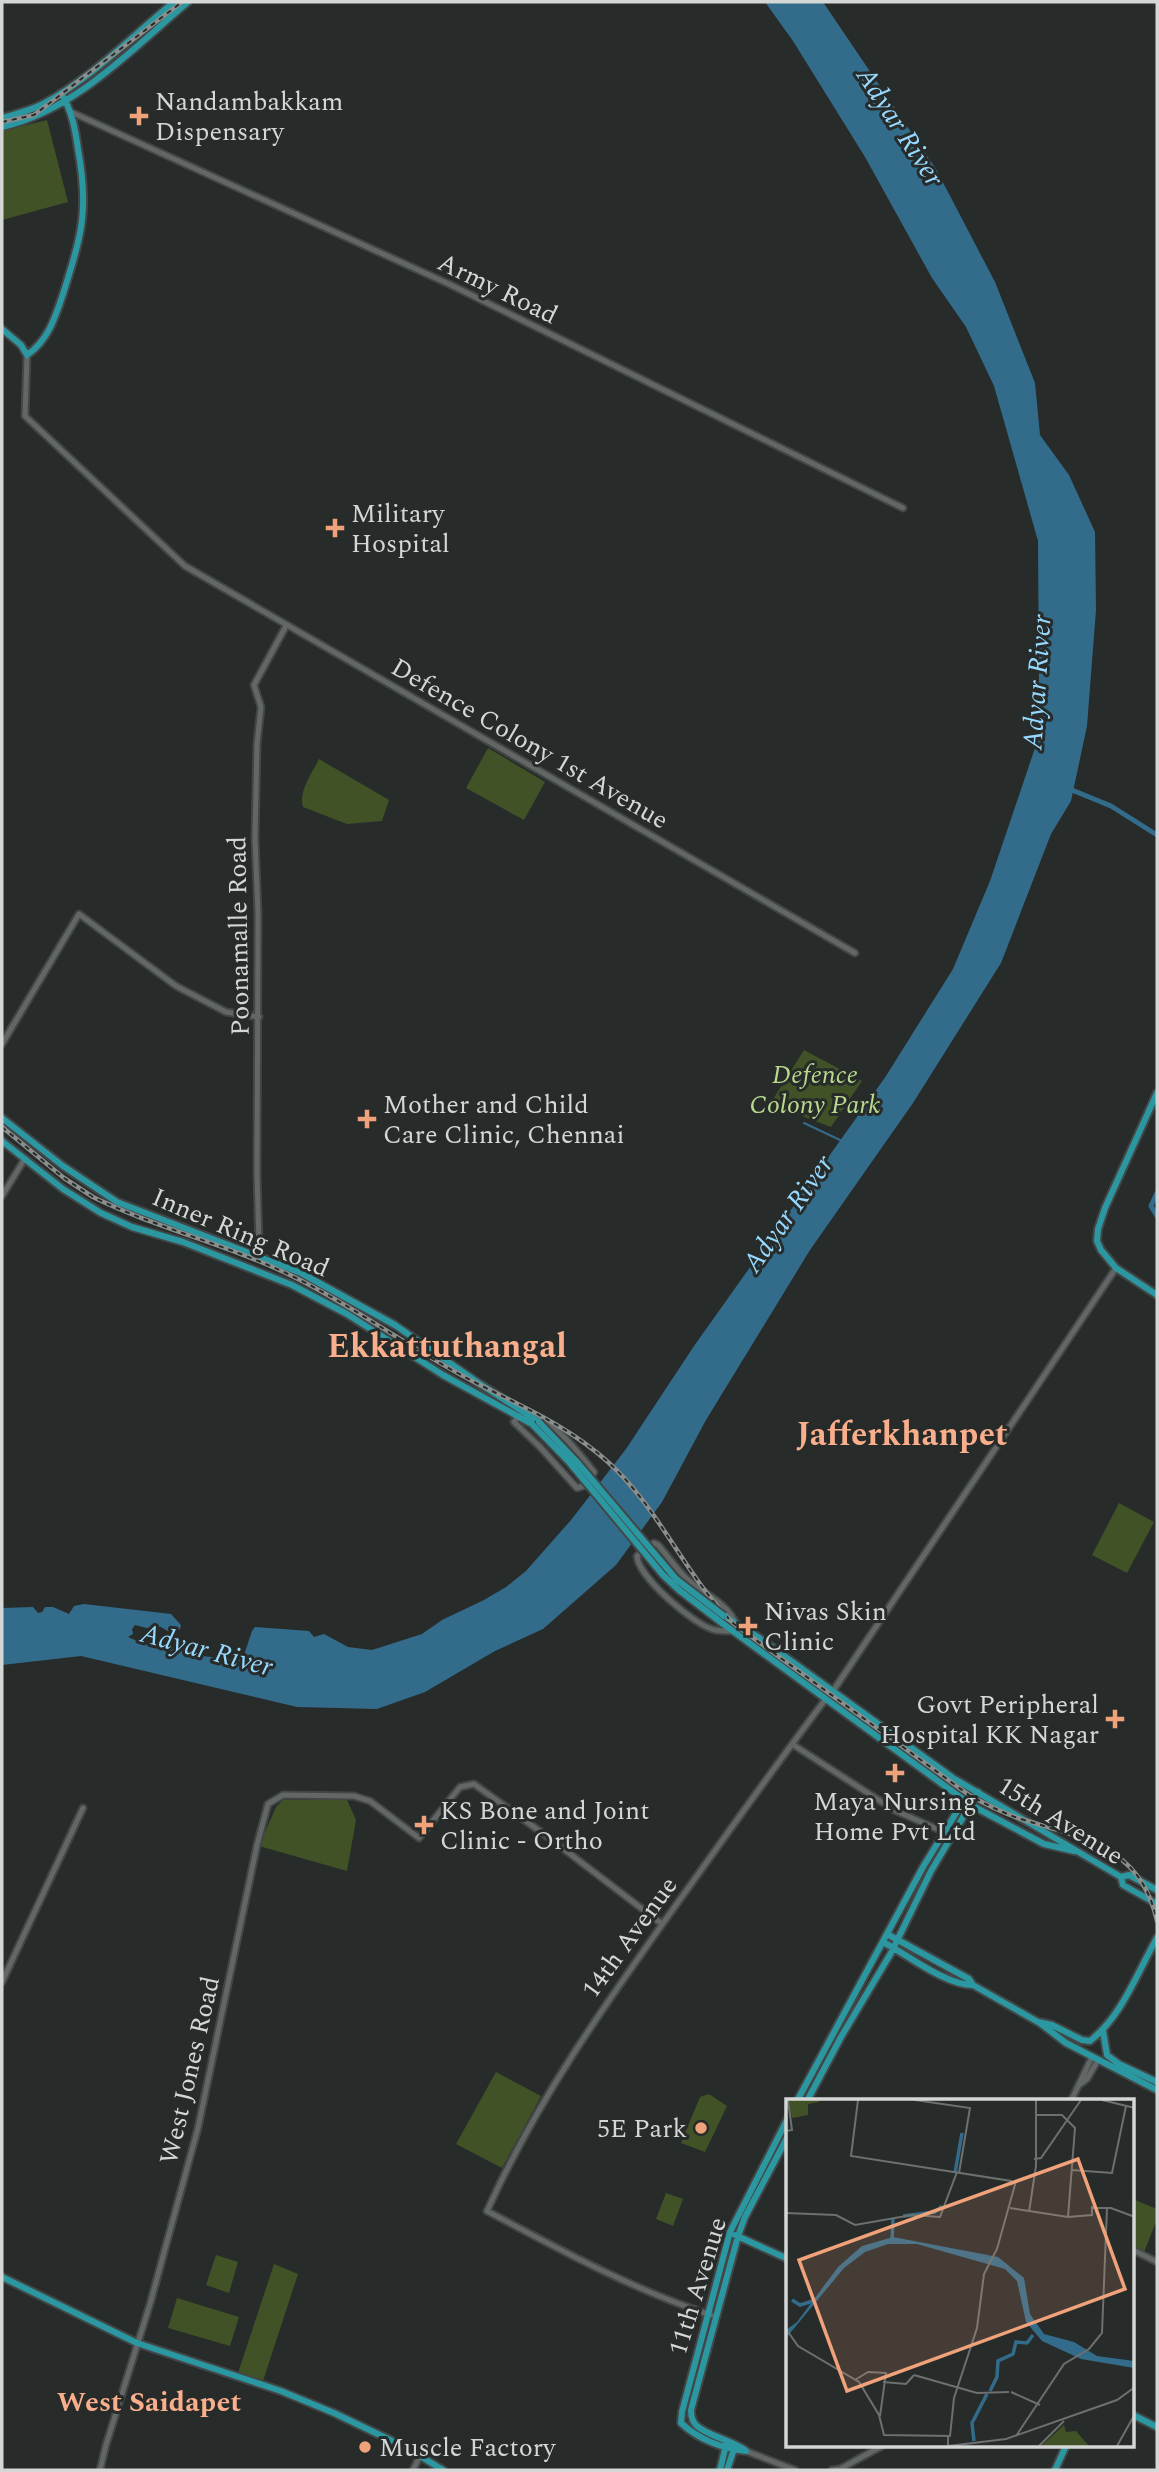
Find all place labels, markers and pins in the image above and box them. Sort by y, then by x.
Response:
place label: Nandambakkam Dispensary [155,82,343,152]
marker: Nandambakkam Dispensary [129,106,149,126]
place label: Military Hospital [351,494,450,564]
marker: Military Hospital [325,518,345,538]
place label: Mother and Child Care Clinic, Chennai [383,1085,625,1155]
marker: Mother and Child Care Clinic, Chennai [357,1109,377,1129]
place label: Nivas Skin Clinic [764,1592,887,1662]
marker: Nivas Skin Clinic [738,1616,758,1636]
place label: Govt Peripheral Hospital KK Nagar [880,1685,1099,1755]
marker: Govt Peripheral Hospital KK Nagar [1105,1709,1125,1729]
marker: Maya Nursing Home Pvt Ltd [885,1763,905,1783]
place label: Maya Nursing Home Pvt Ltd [813,1782,977,1852]
place label: KS Bone and Joint Clinic - Ortho [440,1791,649,1861]
marker: KS Bone and Joint Clinic - Ortho [414,1815,434,1835]
place label: 5E Park [597,2109,687,2149]
marker: 5E Park [693,2120,709,2136]
place label: Muscle Factory [379,2428,557,2468]
marker: Muscle Factory [357,2439,373,2455]

